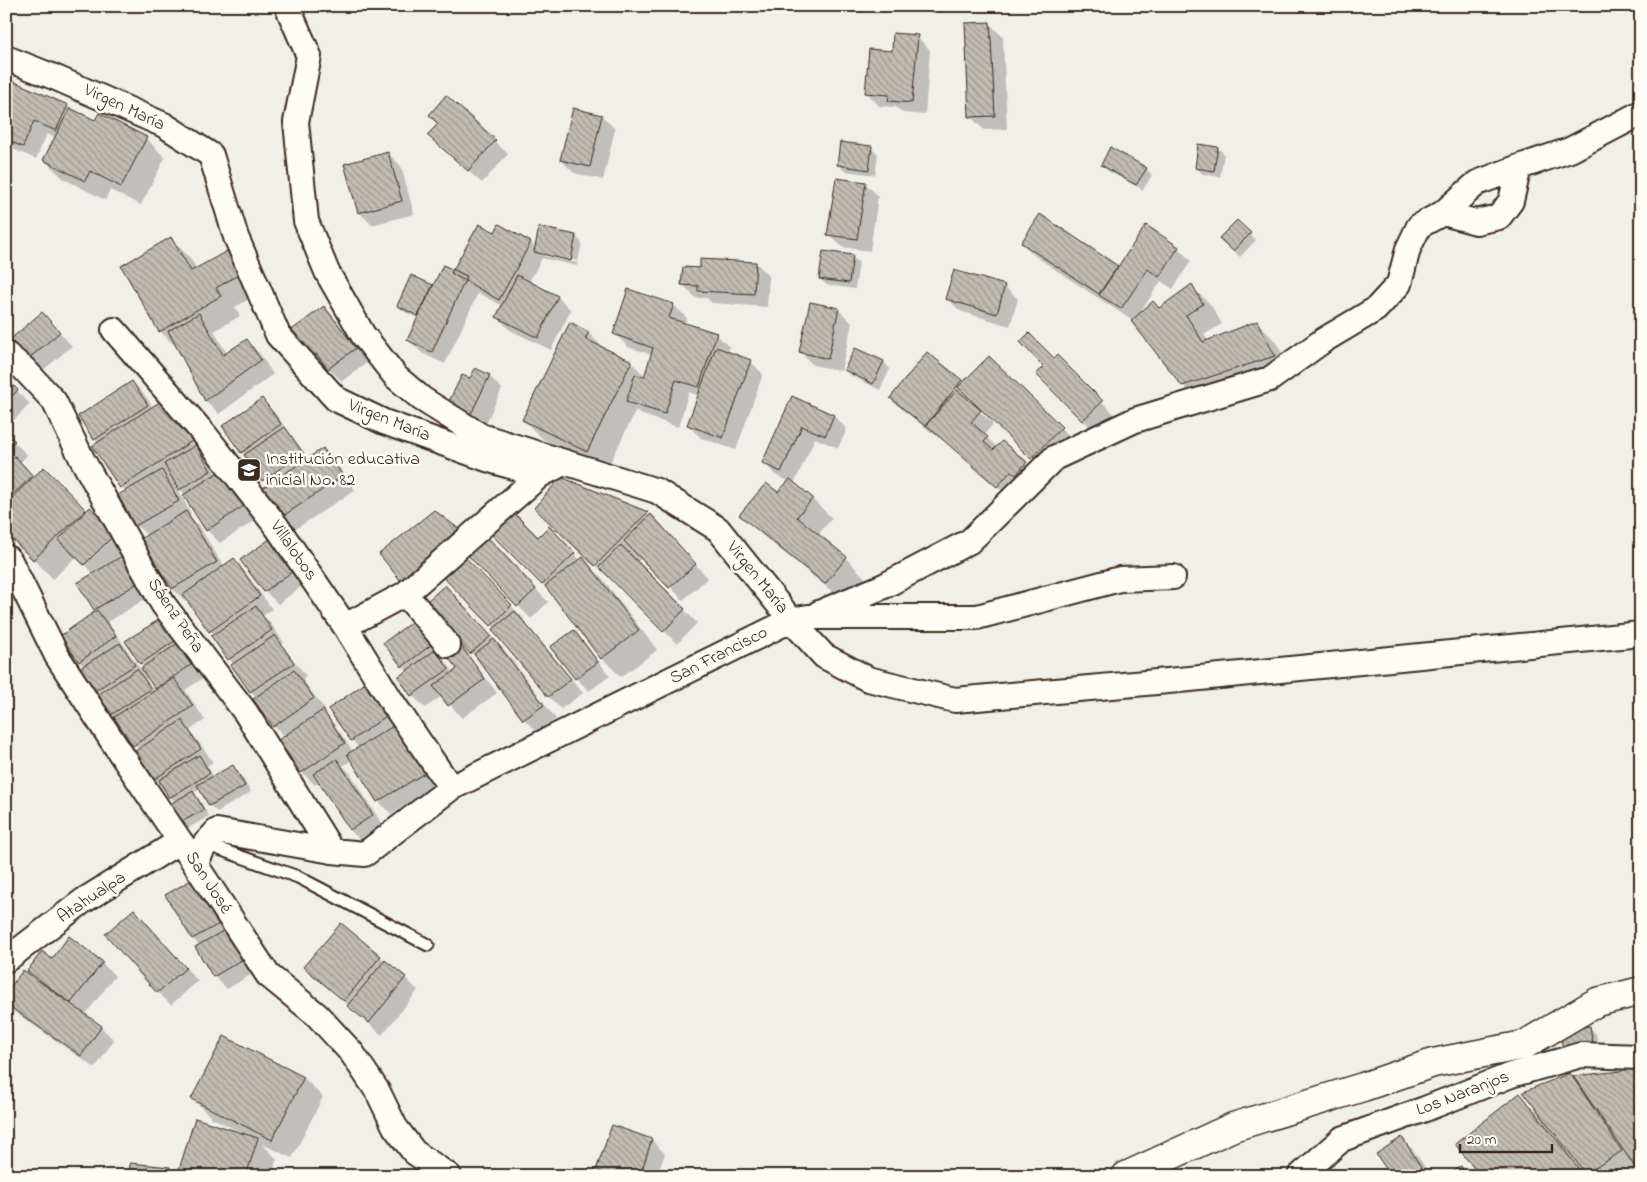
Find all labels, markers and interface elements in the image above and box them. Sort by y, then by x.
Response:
street label: Virgen María [78,77,169,139]
street label: Virgen María [343,392,434,450]
place label: Institución educativa inicial No. 82 [266,447,420,494]
school or university icon: Institución educativa inicial No. 82 [236,457,262,483]
street label: Villalobos [262,515,323,586]
street label: Virgen María [718,535,794,621]
street label: Sáenz Peña [140,573,210,659]
street label: San Francisco [666,620,772,692]
street label: San José [178,847,238,920]
street label: Atahualpa [52,865,132,931]
street label: Los Naranjos [1413,1064,1513,1124]
scale bar [1460,1122,1552,1154]
text: 20 m [1467,1129,1497,1151]

